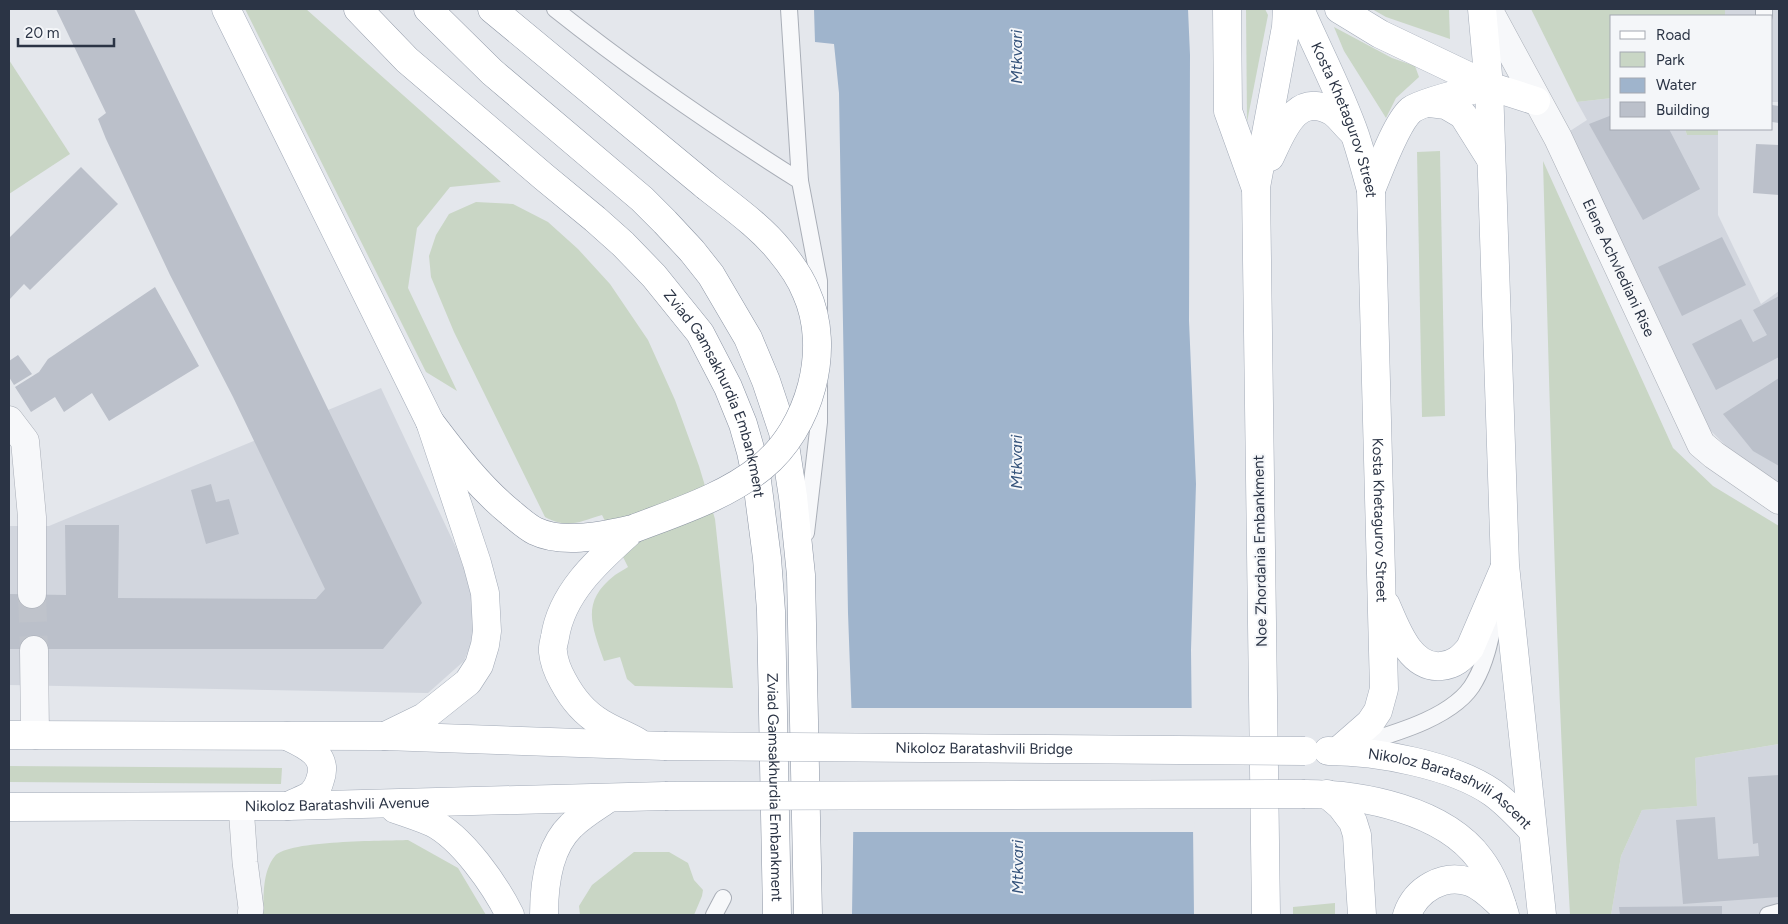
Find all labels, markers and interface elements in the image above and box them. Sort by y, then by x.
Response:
scale bar [18,15,114,47]
legend [1610,15,1773,130]
text: 20 m [25,24,59,42]
text: Road [1656,26,1691,44]
water label: Mtkvari [1007,30,1026,84]
street label: Kosta Khetagurov Street [1307,39,1380,198]
text: Park [1656,51,1685,69]
text: Water [1656,76,1696,94]
text: Building [1656,101,1710,119]
street label: Elene Achvlediani Rise [1579,196,1659,340]
street label: Zviad Gamsakhurdia Embankment [660,286,768,499]
water label: Mtkvari [1007,435,1026,489]
street label: Kosta Khetagurov Street [1368,437,1391,603]
street label: Noe Zhordania Embankment [1249,454,1271,647]
street label: Zviad Gamsakhurdia Embankment [763,673,786,902]
street label: Nikoloz Baratashvili Bridge [895,739,1073,758]
street label: Nikoloz Baratashvili Ascent [1367,745,1536,833]
street label: Nikoloz Baratashvili Avenue [245,793,430,815]
water label: Mtkvari [1008,840,1027,894]

